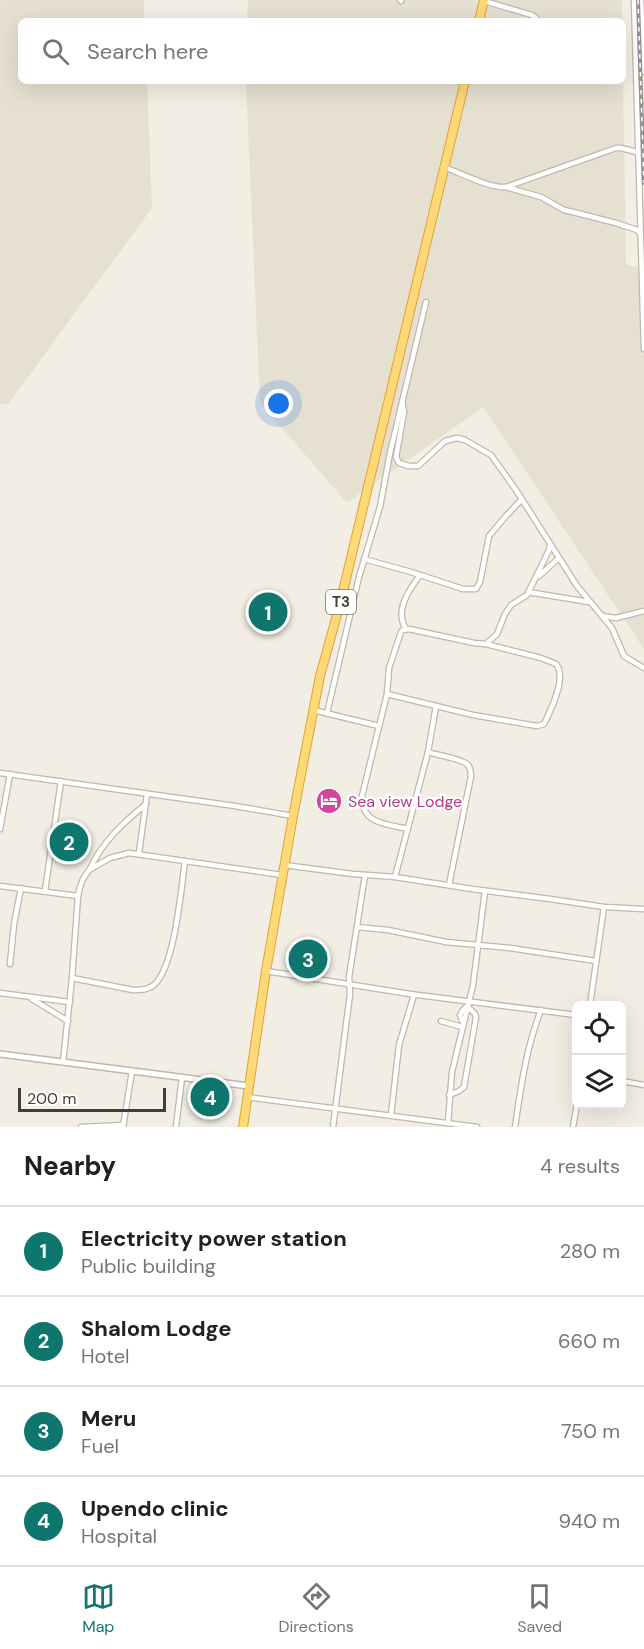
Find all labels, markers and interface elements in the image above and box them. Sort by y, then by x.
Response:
search box [18,18,626,84]
icon: search [39,35,72,68]
text: Search here [87,37,208,66]
your location [264,389,293,418]
pin: 1 [248,590,288,634]
road number: T3 [326,590,356,614]
hotel icon: Sea view Lodge [314,786,344,816]
place label: Sea view Lodge [348,791,462,812]
pin: 2 [50,820,88,864]
pin: 3 [288,936,328,982]
map controls [572,1001,626,1109]
button: locate [572,1001,626,1055]
button: layers [572,1055,626,1109]
pin: 4 [190,1074,230,1120]
scale bar [18,1085,166,1112]
text: 200 m [27,1088,76,1109]
text: Nearby [24,1149,116,1183]
text: 4 results [540,1153,620,1179]
text: Electricity power station [81,1224,347,1253]
text: 1 [40,1238,47,1264]
text: 280 m [560,1238,620,1264]
text: Public building [81,1253,216,1279]
text: Shalom Lodge [81,1314,231,1343]
text: 2 [38,1328,49,1354]
text: 660 m [558,1328,620,1354]
text: Hotel [81,1343,129,1369]
text: Meru [81,1404,136,1433]
text: 3 [37,1418,50,1444]
text: 750 m [561,1418,620,1444]
text: Fuel [81,1433,119,1459]
text: Upendo clinic [81,1494,229,1523]
text: 4 [37,1508,50,1534]
text: 940 m [558,1508,620,1534]
text: Hospital [81,1523,157,1549]
tab: Map [82,1580,115,1637]
tab: Directions [278,1580,354,1637]
tab: Saved [517,1580,562,1637]

